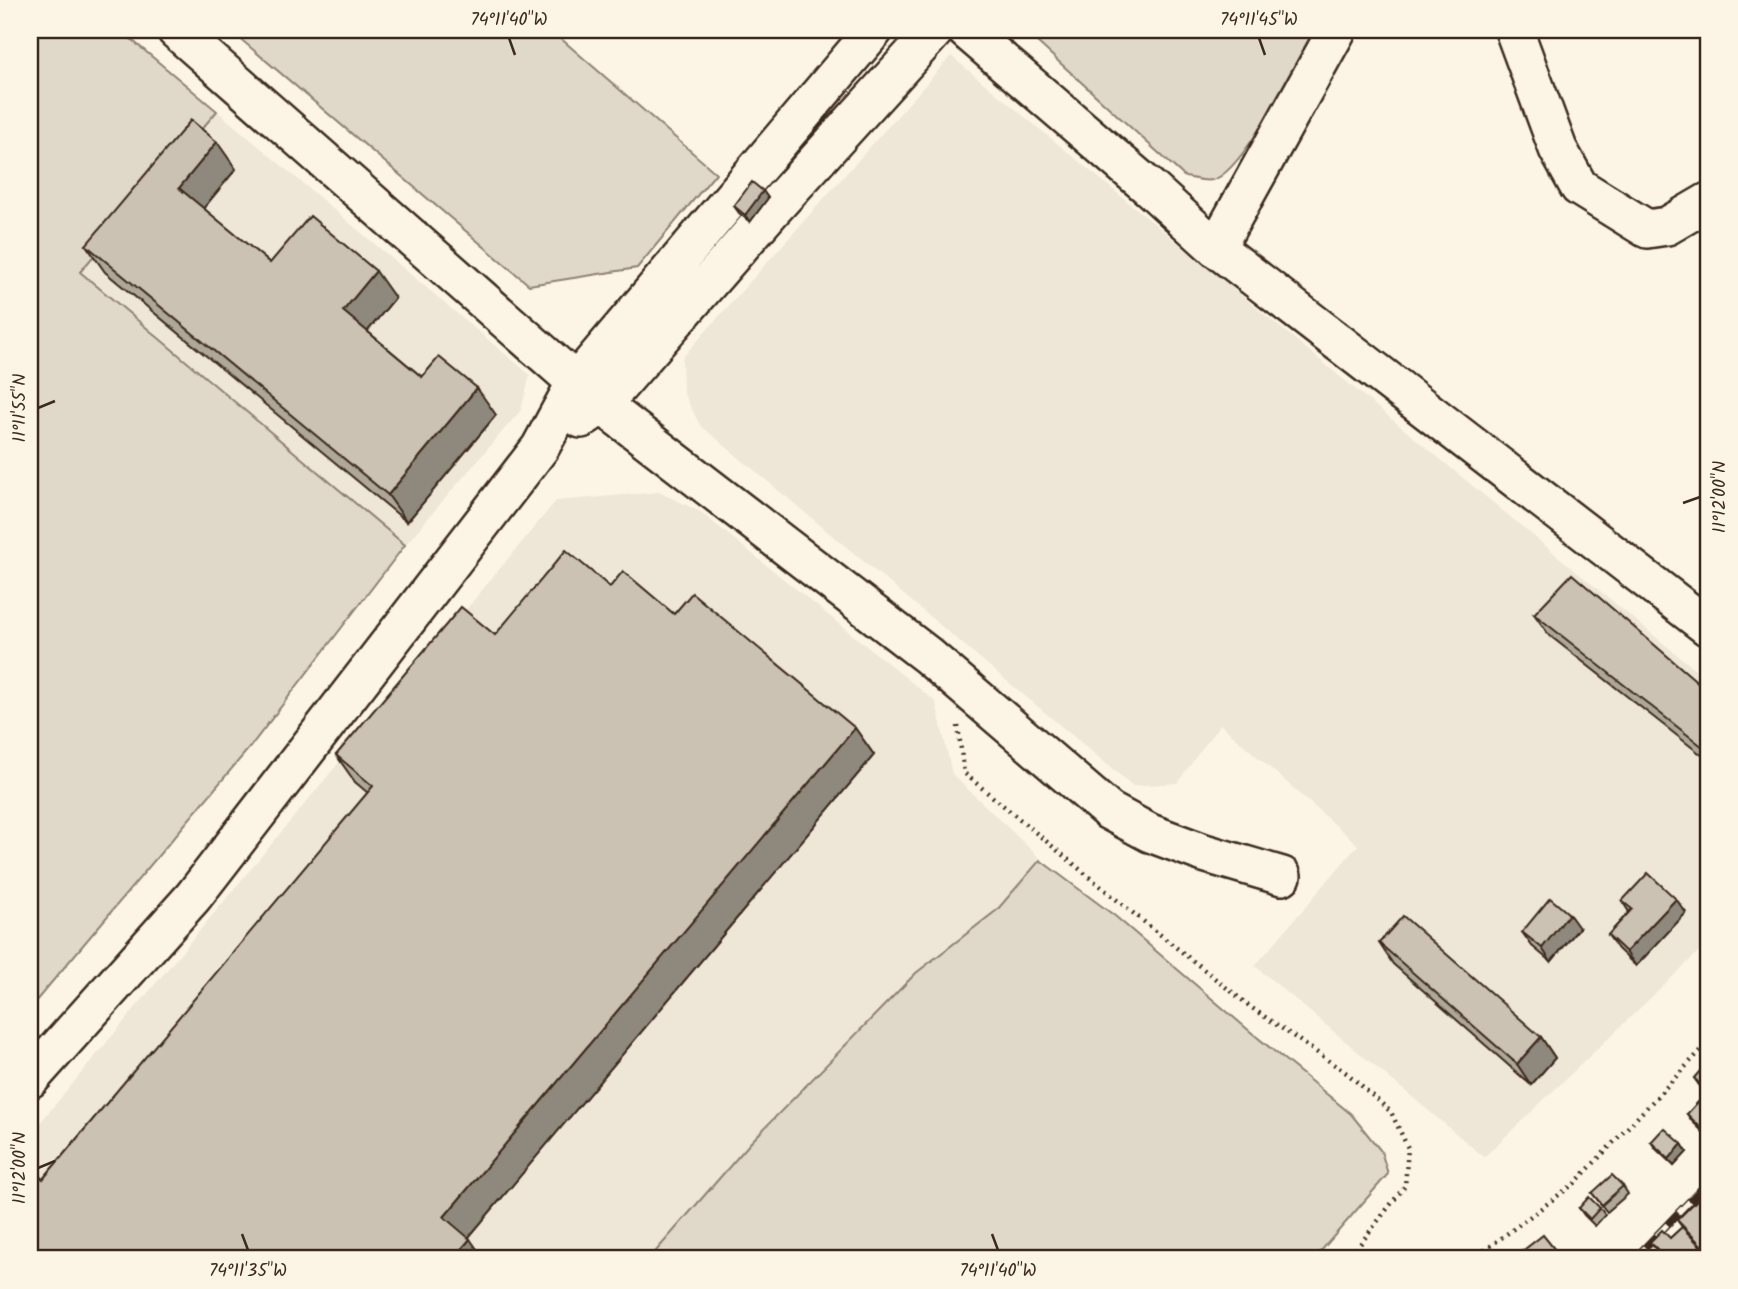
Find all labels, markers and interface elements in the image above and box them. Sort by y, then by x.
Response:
text: 74°11'40"W [470,6,548,35]
text: 74°11'45"W [1220,6,1298,35]
text: 11°11'55"N [6,374,35,442]
text: 11°12'00"N [1706,461,1735,533]
text: 11°12'00"N [6,1132,35,1204]
text: 74°11'35"W [209,1257,287,1286]
text: 74°11'40"W [959,1257,1037,1286]

